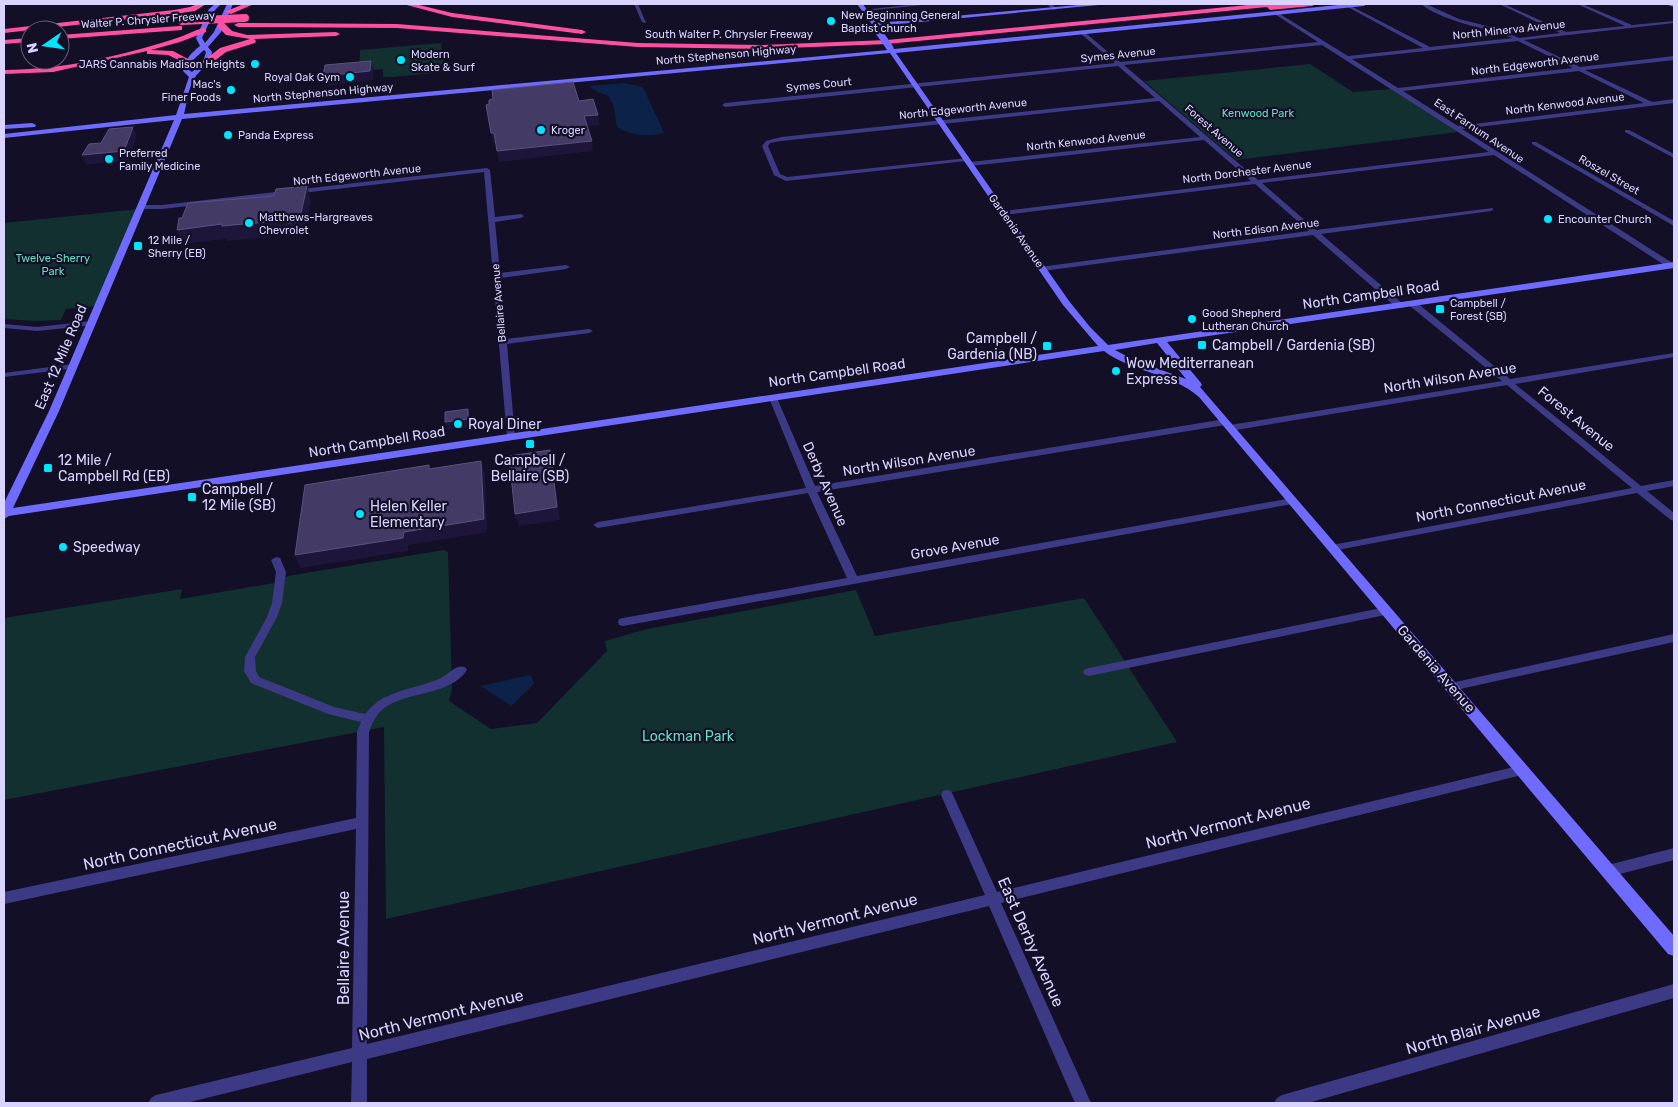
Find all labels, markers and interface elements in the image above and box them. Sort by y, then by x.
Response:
street label: Walter P. Chrysler Freeway [80,9,216,31]
place label: New Beginning General Baptist church [841,9,960,35]
marker: New Beginning General Baptist church [825,15,837,27]
street label: North Minerva Avenue [1452,18,1566,42]
north arrow [20,20,70,70]
street label: South Walter P. Chrysler Freeway [645,28,813,41]
text: N [23,41,42,55]
street label: North Stephenson Highway [655,42,797,68]
street label: Symes Avenue [1080,45,1156,65]
place label: Modern Skate & Surf [411,48,476,74]
street label: North Edgeworth Avenue [1470,50,1600,78]
marker: Modern Skate & Surf [395,54,407,66]
place label: JARS Cannabis Madison Heights [79,58,245,71]
marker: JARS Cannabis Madison Heights [249,58,261,70]
place label: Royal Oak Gym [264,71,340,84]
marker: Royal Oak Gym [344,71,356,83]
street label: Symes Court [786,75,853,95]
place label: Mac's Finer Foods [161,78,221,104]
street label: North Stephenson Highway [252,80,394,106]
marker: Mac's Finer Foods [225,84,237,96]
street label: North Kenwood Avenue [1505,90,1625,118]
street label: North Edgeworth Avenue [898,96,1028,122]
street label: East Farnum Avenue [1432,96,1526,166]
street label: Forest Avenue [1182,102,1246,160]
park label: Kenwood Park [1222,107,1295,120]
marker: Kroger [535,124,547,136]
place label: Kroger [551,124,586,137]
street label: North Kenwood Avenue [1026,128,1146,154]
marker: Panda Express [222,129,234,141]
place label: Panda Express [238,129,314,142]
place label: Preferred Family Medicine [119,147,200,173]
street label: Roszel Street [1576,152,1642,198]
marker: Preferred Family Medicine [103,153,115,165]
street label: North Dorchester Avenue [1182,158,1312,186]
street label: North Edgeworth Avenue [292,162,422,188]
street label: Gardenia Avenue [986,192,1046,270]
place label: Matthews-Hargreaves Chevrolet [259,211,373,237]
marker: Encounter Church [1542,213,1554,225]
place label: Encounter Church [1558,213,1652,226]
street label: North Edison Avenue [1212,216,1320,242]
marker: Matthews-Hargreaves Chevrolet [243,217,255,229]
place label: 12 Mile / Sherry (EB) [148,234,206,260]
marker: 12 Mile / Sherry (EB) [132,240,144,252]
park label: Twelve-Sherry Park [16,252,90,278]
street label: Bellaire Avenue [489,263,509,343]
street label: North Campbell Road [1302,277,1440,313]
place label: Campbell / Forest (SB) [1450,297,1507,323]
street label: East 12 Mile Road [31,302,91,412]
marker: Campbell / Forest (SB) [1434,303,1446,315]
place label: Good Shepherd Lutheran Church [1202,307,1289,333]
marker: Good Shepherd Lutheran Church [1186,313,1198,325]
place label: Campbell / Gardenia (NB) [947,330,1037,363]
place label: Campbell / Gardenia (SB) [1212,337,1375,354]
marker: Campbell / Gardenia (SB) [1196,339,1208,351]
marker: Campbell / Gardenia (NB) [1041,340,1053,352]
street label: North Campbell Road [768,355,906,391]
place label: Wow Mediterranean Express [1126,355,1254,388]
street label: North Wilson Avenue [1382,359,1518,397]
marker: Wow Mediterranean Express [1110,365,1122,377]
street label: Forest Avenue [1534,383,1618,455]
place label: Royal Diner [468,416,542,433]
marker: Royal Diner [452,418,464,430]
street label: North Campbell Road [308,423,446,461]
marker: Campbell / Bellaire (SB) [524,438,536,450]
street label: Derby Avenue [799,439,851,529]
street label: North Wilson Avenue [841,442,977,480]
place label: 12 Mile / Campbell Rd (EB) [58,452,170,485]
place label: Campbell / Bellaire (SB) [491,452,569,485]
marker: 12 Mile / Campbell Rd (EB) [42,462,54,474]
street label: North Connecticut Avenue [1414,476,1588,526]
place label: Campbell / 12 Mile (SB) [202,481,276,514]
marker: Campbell / 12 Mile (SB) [186,491,198,503]
place label: Helen Keller Elementary [370,498,447,531]
marker: Helen Keller Elementary [354,508,366,520]
street label: Grove Avenue [909,531,1001,563]
place label: Speedway [73,539,141,556]
marker: Speedway [57,541,69,553]
street label: Gardenia Avenue [1393,622,1479,716]
park label: Lockman Park [642,728,735,745]
street label: North Vermont Avenue [1144,793,1312,853]
street label: North Connecticut Avenue [81,814,279,874]
street label: East Derby Avenue [994,874,1068,1010]
street label: North Vermont Avenue [751,889,919,949]
street label: Bellaire Avenue [334,891,353,1005]
street label: North Vermont Avenue [357,985,525,1045]
street label: North Blair Avenue [1404,1002,1542,1058]

